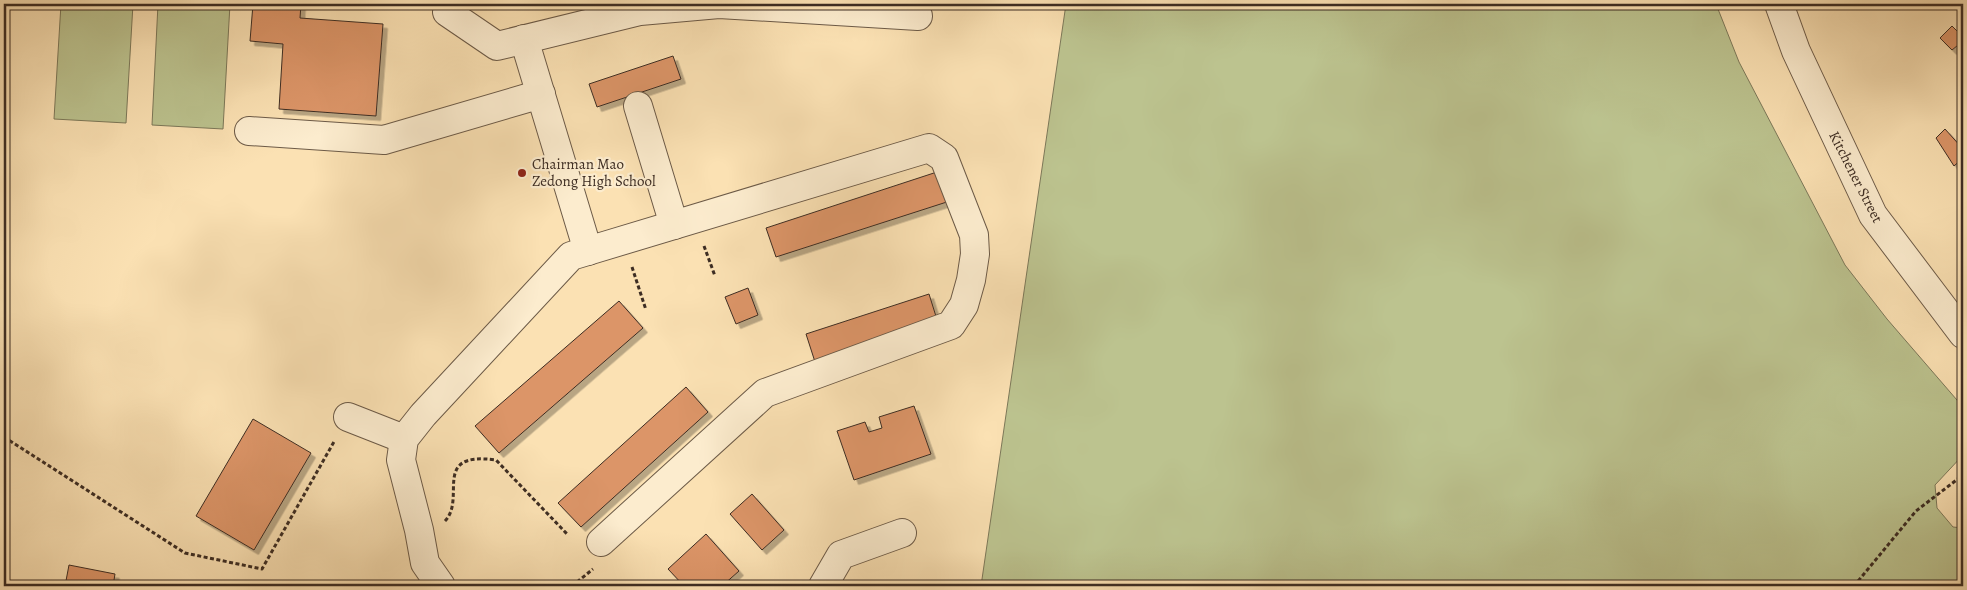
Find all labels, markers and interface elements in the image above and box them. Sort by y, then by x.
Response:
street label: Kitchener Street [1824,128,1888,226]
place label: Chairman Mao Zedong High School [532,154,656,191]
marker: Chairman Mao Zedong High School [516,167,528,179]

